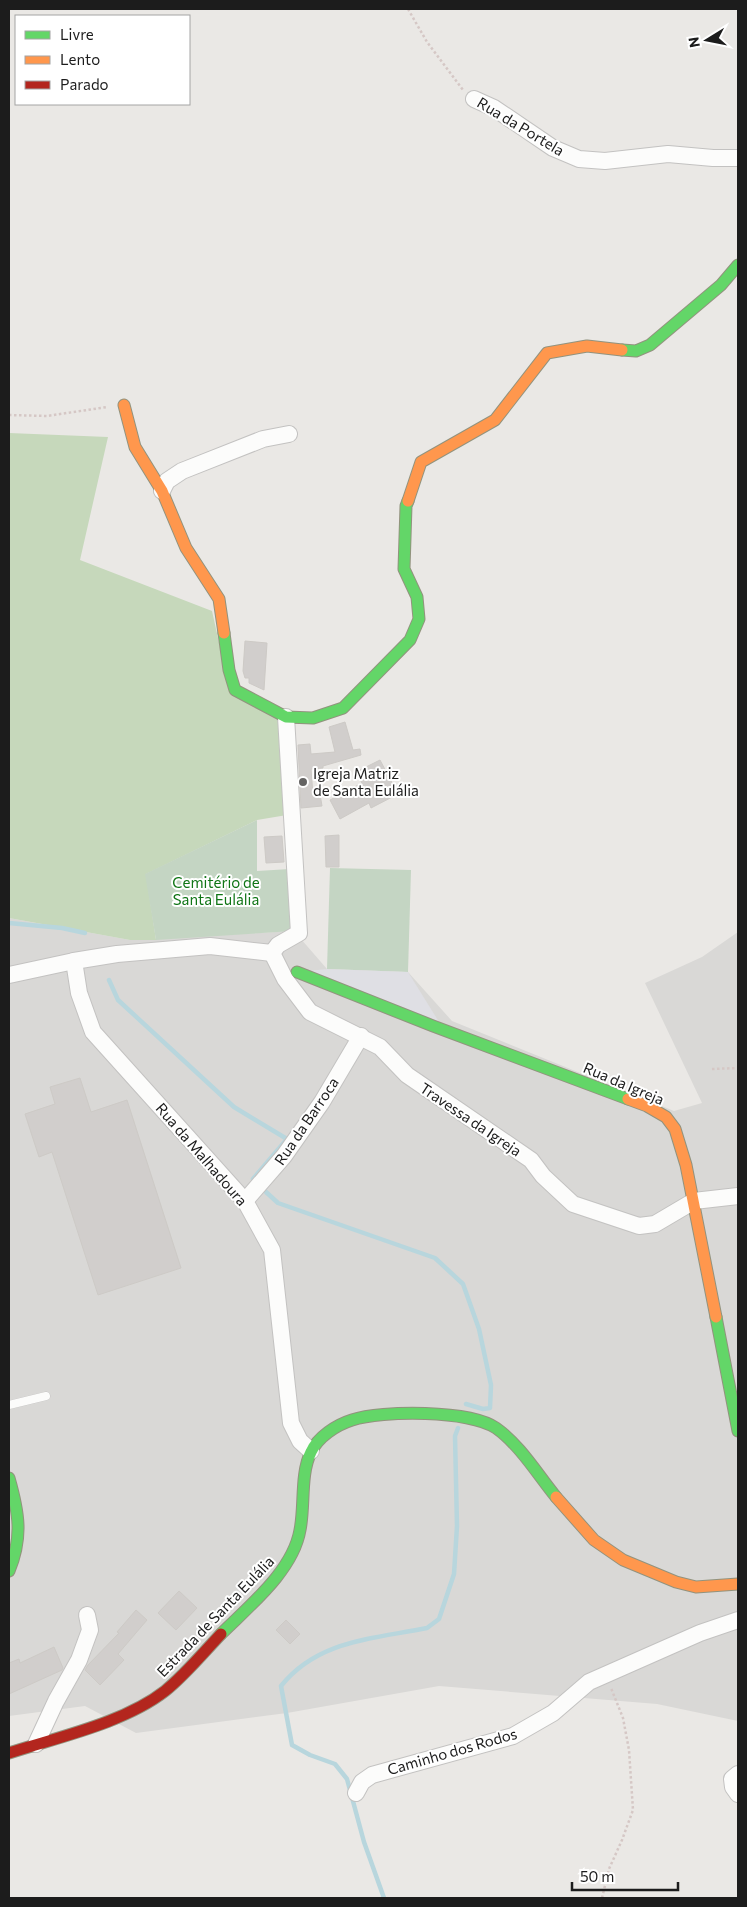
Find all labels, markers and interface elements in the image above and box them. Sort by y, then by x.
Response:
legend [15,15,190,105]
north arrow [682,15,732,65]
text: Livre [60,25,94,43]
text: N [684,36,703,49]
text: Lento [60,50,100,68]
text: Parado [60,75,109,93]
street label: Rua da Portela [474,93,568,159]
place label: Igreja Matriz de Santa Eulália [313,764,419,799]
marker: Igreja Matriz de Santa Eulália [297,776,309,788]
park label: Cemitério de Santa Eulália [172,873,260,908]
street label: Rua da Igreja [581,1058,667,1108]
street label: Rua da Barroca [270,1074,342,1168]
street label: Travessa da Igreja [417,1078,525,1160]
street label: Rua da Malhadoura [152,1099,252,1209]
street label: Estrada de Santa Eulália [153,1552,277,1680]
street label: Caminho dos Rodos [385,1724,519,1778]
scale bar [572,1860,678,1892]
text: 50 m [580,1867,614,1885]

